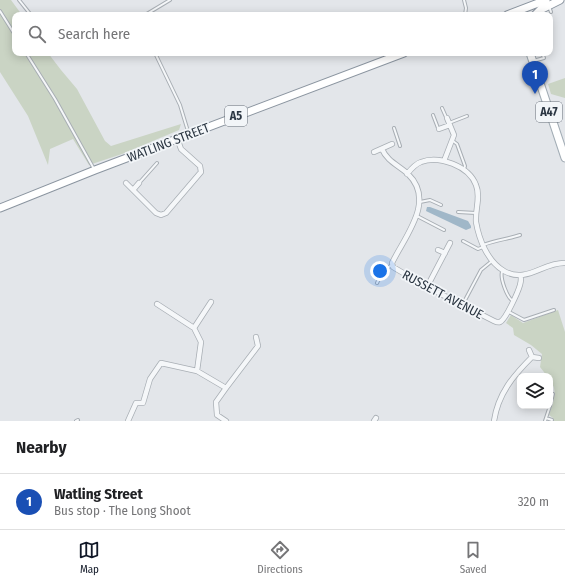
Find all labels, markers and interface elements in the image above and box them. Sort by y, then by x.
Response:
search box [12,12,553,56]
icon: search [26,23,48,45]
text: Search here [58,25,130,43]
pin: 1 [522,61,548,94]
road number: A47 [536,102,562,122]
road number: A5 [225,106,247,126]
street label: WATLING STREET [125,120,211,165]
your location [370,261,390,281]
street label: RUSSETT AVENUE [400,267,486,322]
map controls [517,373,553,409]
button: layers [517,373,553,409]
text: Nearby [16,437,67,458]
text: Watling Street [54,485,143,503]
text: 1 [26,494,32,509]
text: 320 m [518,494,549,509]
text: Bus stop · The Long Shoot [54,503,191,518]
tab: Map [78,539,100,576]
tab: Directions [257,539,303,576]
tab: Saved [460,539,487,576]

